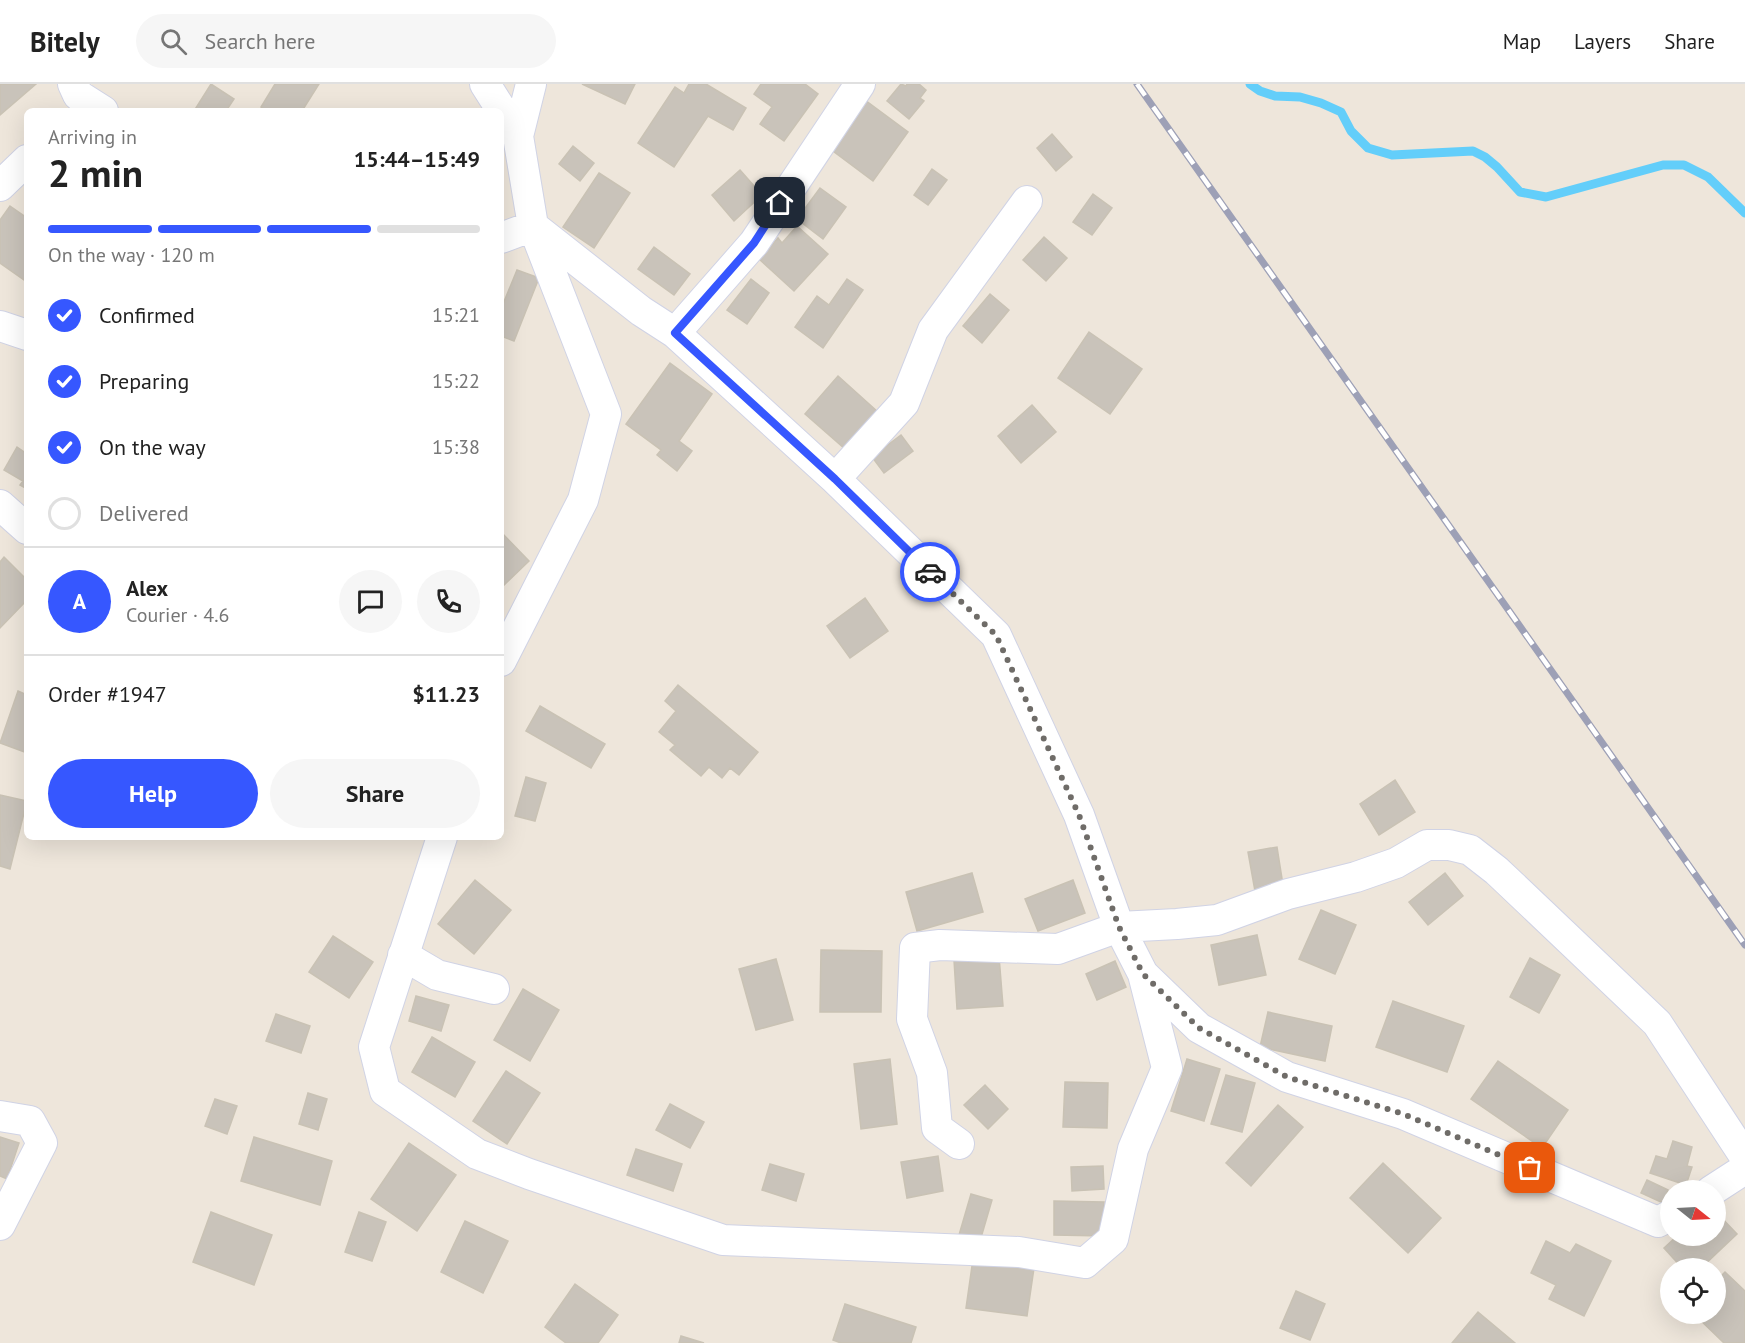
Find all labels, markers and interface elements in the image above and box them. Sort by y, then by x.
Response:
search box [136,14,556,68]
text: Bitely [30,23,100,60]
icon: search [157,25,190,58]
text: Search here [205,27,316,55]
text: Map [1503,28,1541,55]
text: Layers [1574,28,1631,55]
text: Share [1664,28,1715,55]
text: Arriving in [48,124,137,150]
text: 15:44–15:49 [354,145,480,173]
text: 2 min [48,147,143,198]
pin [754,177,805,228]
icon: home [763,186,796,219]
text: On the way · 120 m [48,242,215,268]
icon: check [48,299,81,332]
text: Confirmed [99,301,195,329]
text: 15:21 [432,302,480,328]
icon: check [48,365,81,398]
text: Preparing [99,367,189,395]
text: 15:22 [432,368,480,394]
icon: check [48,431,81,464]
text: On the way [99,433,206,461]
text: 15:38 [432,434,480,460]
text: Delivered [99,499,189,527]
courier [900,542,960,602]
icon: car [914,556,947,589]
button: chat [339,570,402,633]
button: phone [417,570,480,633]
text: Alex [126,574,168,602]
text: A [73,587,86,615]
text: Courier · 4.6 [126,602,229,628]
text: Order #1947 [48,680,167,708]
text: $11.23 [412,680,480,708]
button: Help [48,759,258,828]
button: Share [270,759,480,828]
pin [1504,1142,1555,1193]
icon: bag [1513,1151,1546,1184]
north arrow [1660,1180,1726,1246]
map controls [1660,1180,1726,1324]
button: locate [1660,1258,1726,1324]

